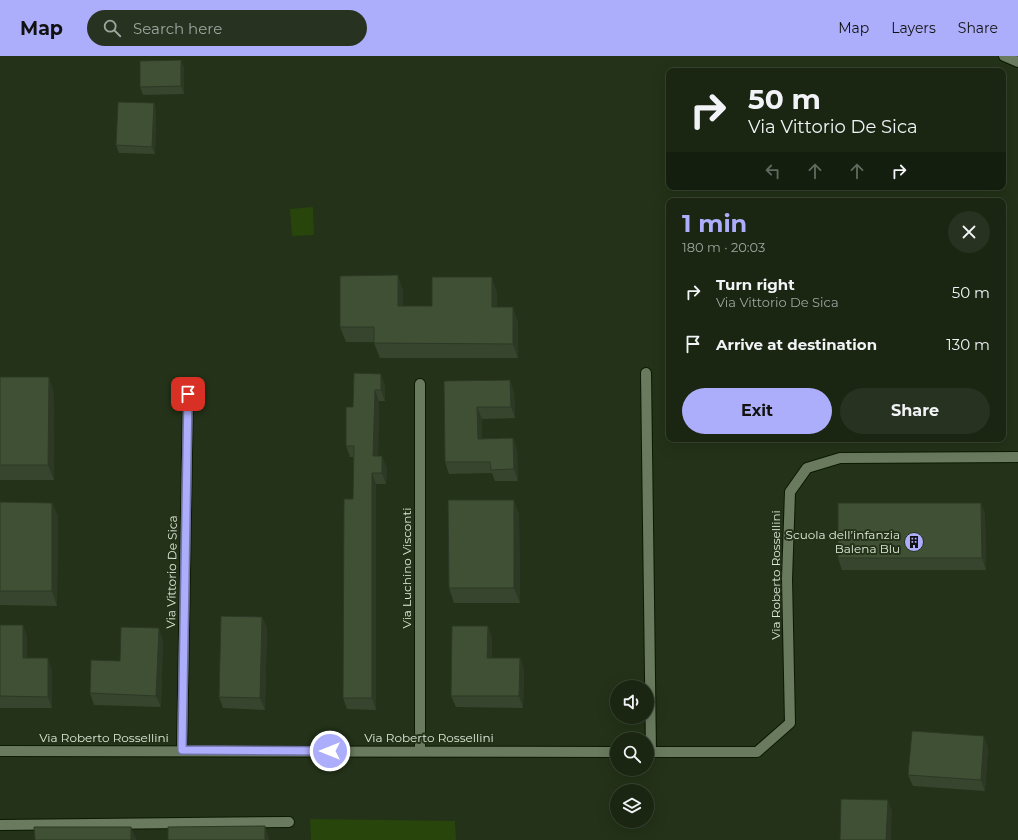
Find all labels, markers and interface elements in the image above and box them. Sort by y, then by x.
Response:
search box [87,10,367,46]
text: Map [20,17,63,40]
icon: search [101,17,123,39]
text: Search here [133,19,222,38]
text: Map [838,19,869,37]
text: Layers [891,19,936,37]
text: Share [958,19,998,37]
text: 50 m [748,82,821,116]
icon: right [682,84,734,136]
text: Via Vittorio De Sica [748,116,918,138]
icon: left [762,160,784,182]
icon: ahead [804,160,826,182]
icon: ahead [846,160,868,182]
icon: right [888,160,910,182]
text: 1 min [682,209,747,238]
button: close [948,211,990,253]
text: 180 m · 20:03 [682,239,765,255]
text: Turn right [716,275,795,294]
icon: right [682,281,704,303]
text: 50 m [952,283,990,302]
text: Via Vittorio De Sica [716,294,839,310]
icon: arrive [682,333,704,355]
text: Arrive at destination [716,335,877,354]
text: 130 m [946,335,990,354]
pin [171,377,205,411]
icon: arrive [177,383,199,405]
button: Exit [682,388,832,434]
button: Share [840,388,990,434]
street label: Via Luchino Visconti [399,507,414,629]
street label: Via Roberto Rossellini [768,510,783,640]
street label: Via Vittorio De Sica [163,515,180,629]
place label: Scuola dell’infanzia Balena Blu [786,527,900,556]
building icon: Scuola dell’infanzia Balena Blu [903,531,925,553]
map controls [610,680,654,828]
button: sound [610,680,654,724]
street label: Via Roberto Rossellini [39,730,169,745]
position arrow [309,730,351,772]
street label: Via Roberto Rossellini [364,730,494,745]
button: search [610,732,654,776]
button: layers [610,784,654,828]

